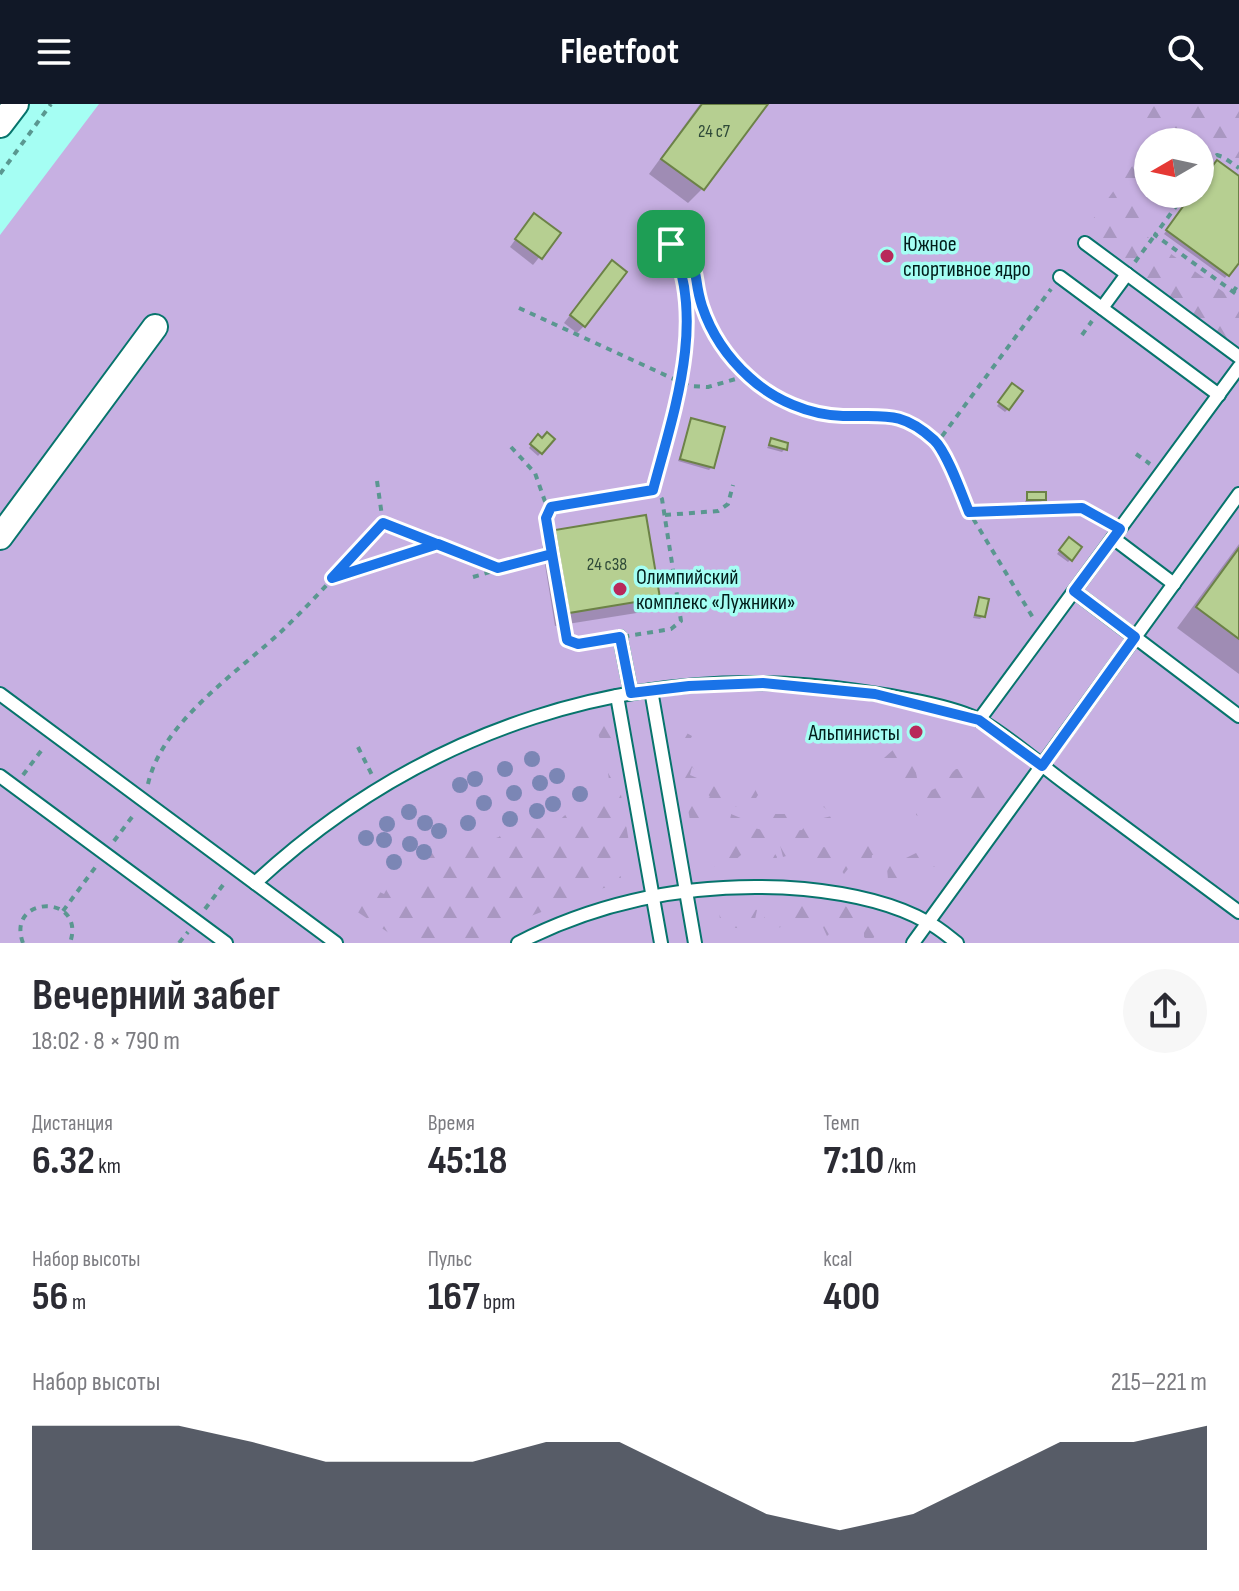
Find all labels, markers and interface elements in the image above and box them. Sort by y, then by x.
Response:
icon: menu [32,30,76,74]
icon: search [1163,30,1207,74]
text: Fleetfoot [560,31,679,74]
house number: 24 с7 [698,121,731,142]
north arrow [1134,128,1214,208]
map controls [1134,128,1214,208]
pin [637,210,705,278]
icon: arrive [649,222,693,266]
place label: Южное спортивное ядро [903,231,1031,283]
marker: Южное спортивное ядро [878,247,896,265]
house number: 24 с38 [587,554,627,575]
place label: Олимпийский комплекс «Лужники» [636,564,796,616]
marker: Олимпийский комплекс «Лужники» [611,580,629,598]
place label: Альпинисты [807,720,900,747]
marker: Альпинисты [907,723,925,741]
text: Вечерний забег [32,969,280,1022]
button: share [1123,969,1207,1053]
text: 18:02 · 8 × 790 m [32,1026,180,1057]
text: Дистанция [32,1110,113,1137]
text: Время [428,1110,475,1137]
text: Темп [823,1110,860,1137]
text: 6.32 [32,1137,95,1185]
text: 45:18 [428,1137,507,1185]
text: 7:10 [823,1137,884,1185]
text: km [95,1153,121,1180]
text: /km [884,1153,916,1180]
text: Набор высоты [32,1246,141,1273]
text: Пульс [428,1246,472,1273]
text: kcal [823,1246,852,1273]
text: 56 [32,1273,68,1321]
text: 167 [428,1273,480,1321]
text: 400 [823,1273,880,1321]
text: m [68,1289,86,1316]
text: bpm [480,1289,516,1316]
text: Набор высоты [32,1367,160,1398]
text: 215–221 m [1111,1367,1207,1398]

